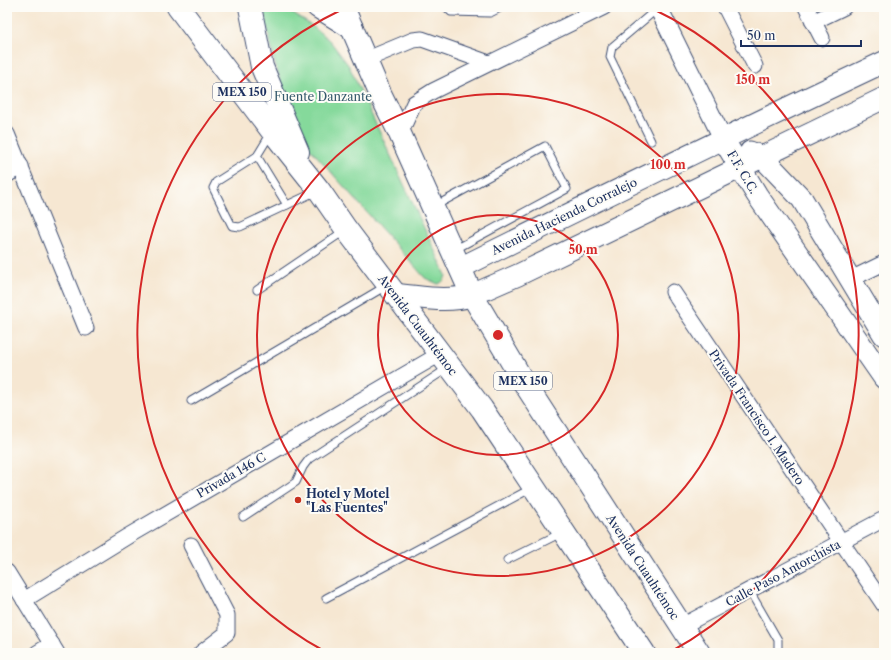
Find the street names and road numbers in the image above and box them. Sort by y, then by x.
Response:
road number: MEX 150 [213,83,271,101]
street label: F.F. C.C. [724,148,762,196]
street label: Avenida Hacienda Corralejo [488,174,639,258]
street label: Avenida Cuauhtémoc [375,271,461,378]
street label: Privada Francisco I. Madero [706,347,808,487]
road number: MEX 150 [494,372,552,390]
street label: Privada 146 C [194,449,268,501]
street label: Avenida Cuauhtémoc [603,511,683,622]
street label: Calle Paso Antorchista [723,536,844,610]

